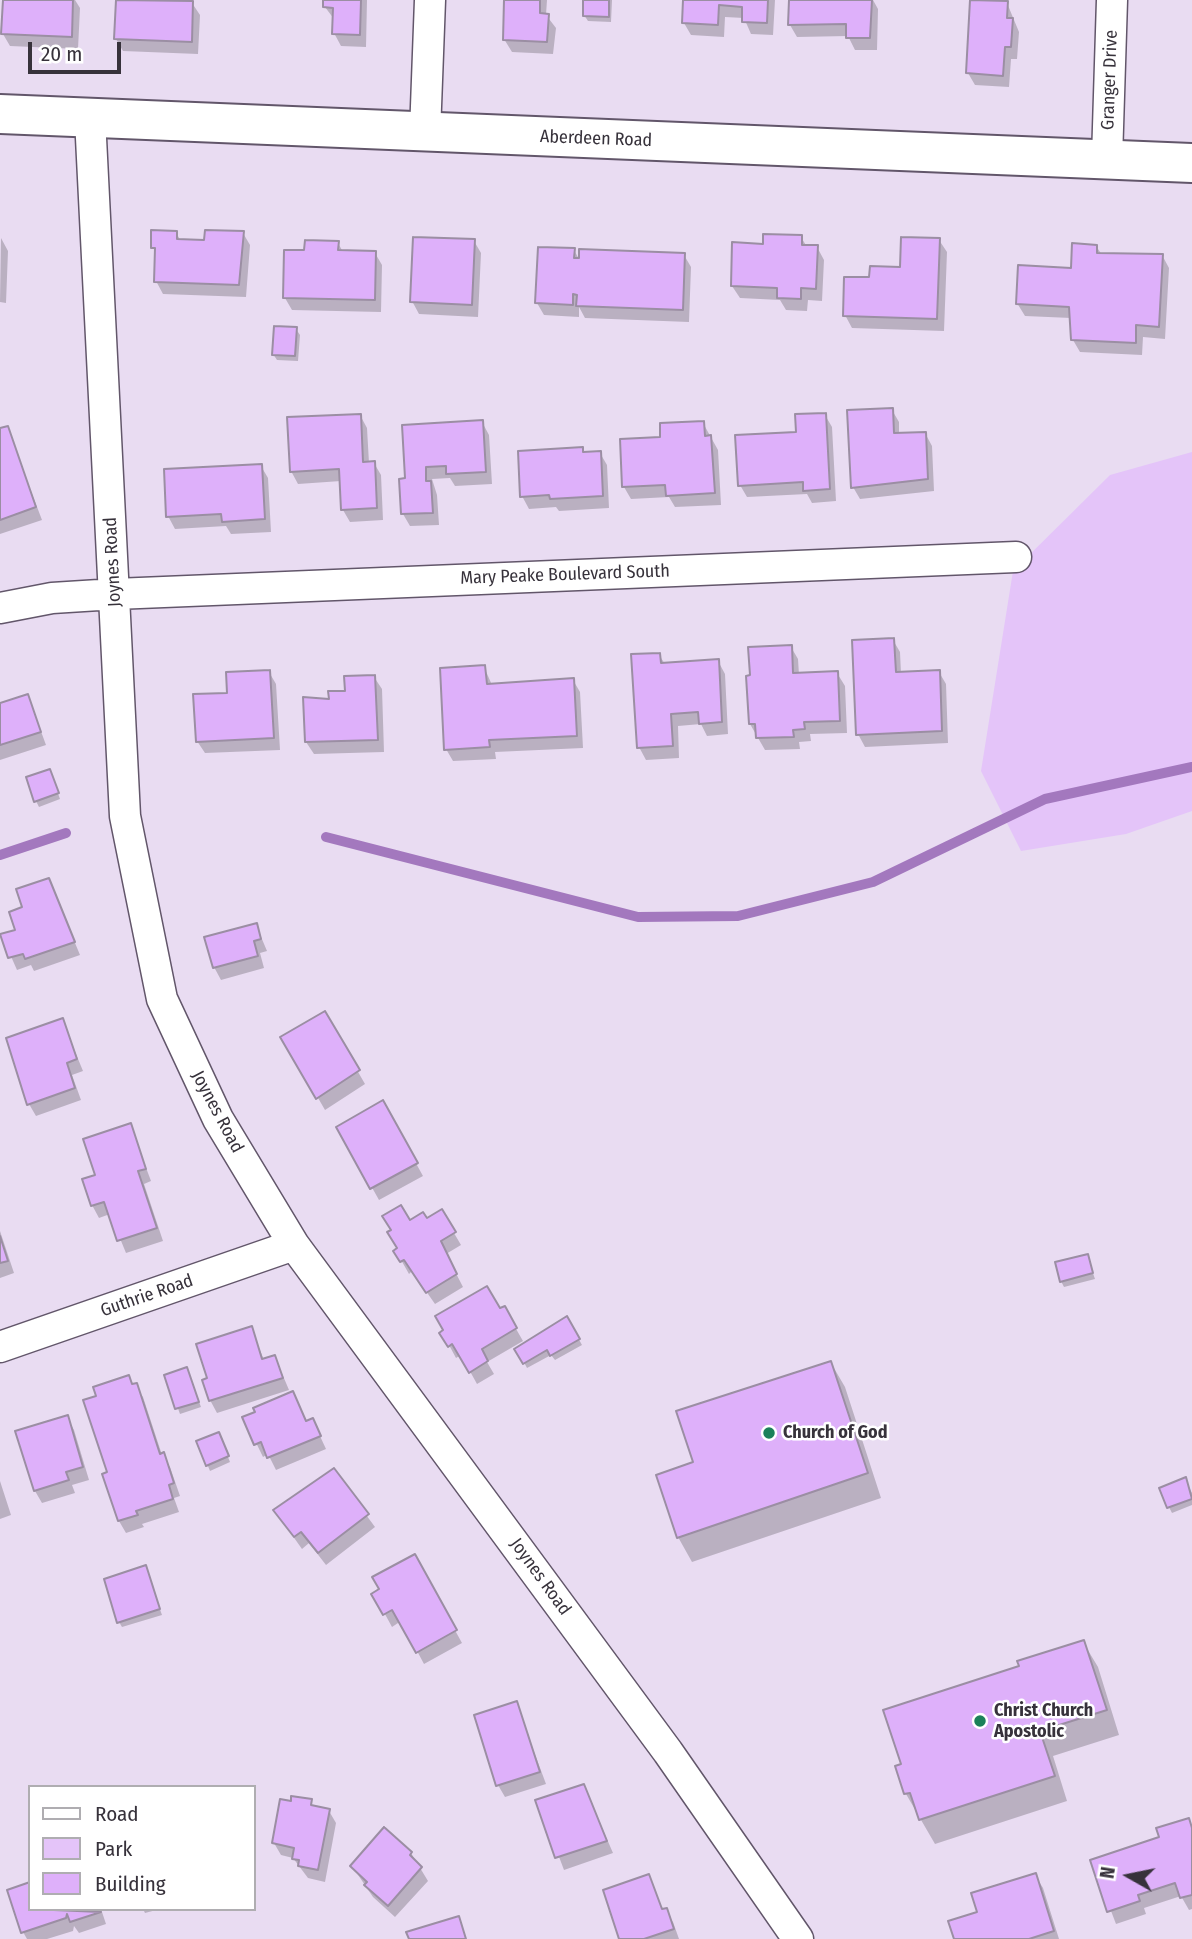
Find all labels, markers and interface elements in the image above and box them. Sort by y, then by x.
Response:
scale bar [32,28,124,72]
street label: Granger Drive [1097,30,1123,130]
text: 20 m [41,41,82,67]
street label: Aberdeen Road [540,126,652,152]
street label: Joynes Road [100,517,126,607]
street label: Mary Peake Boulevard South [460,561,670,589]
street label: Joynes Road [186,1067,248,1157]
street label: Guthrie Road [98,1270,196,1322]
place label: Church of God [783,1422,887,1444]
marker: Church of God [761,1425,777,1441]
street label: Joynes Road [505,1534,575,1620]
place label: Christ Church Apostolic [994,1700,1093,1742]
marker: Christ Church Apostolic [972,1713,988,1729]
legend [28,1785,256,1911]
text: Road [95,1801,139,1827]
text: Park [95,1836,132,1862]
north arrow [1094,1841,1164,1911]
text: N [1096,1865,1120,1880]
text: Building [95,1871,166,1897]

